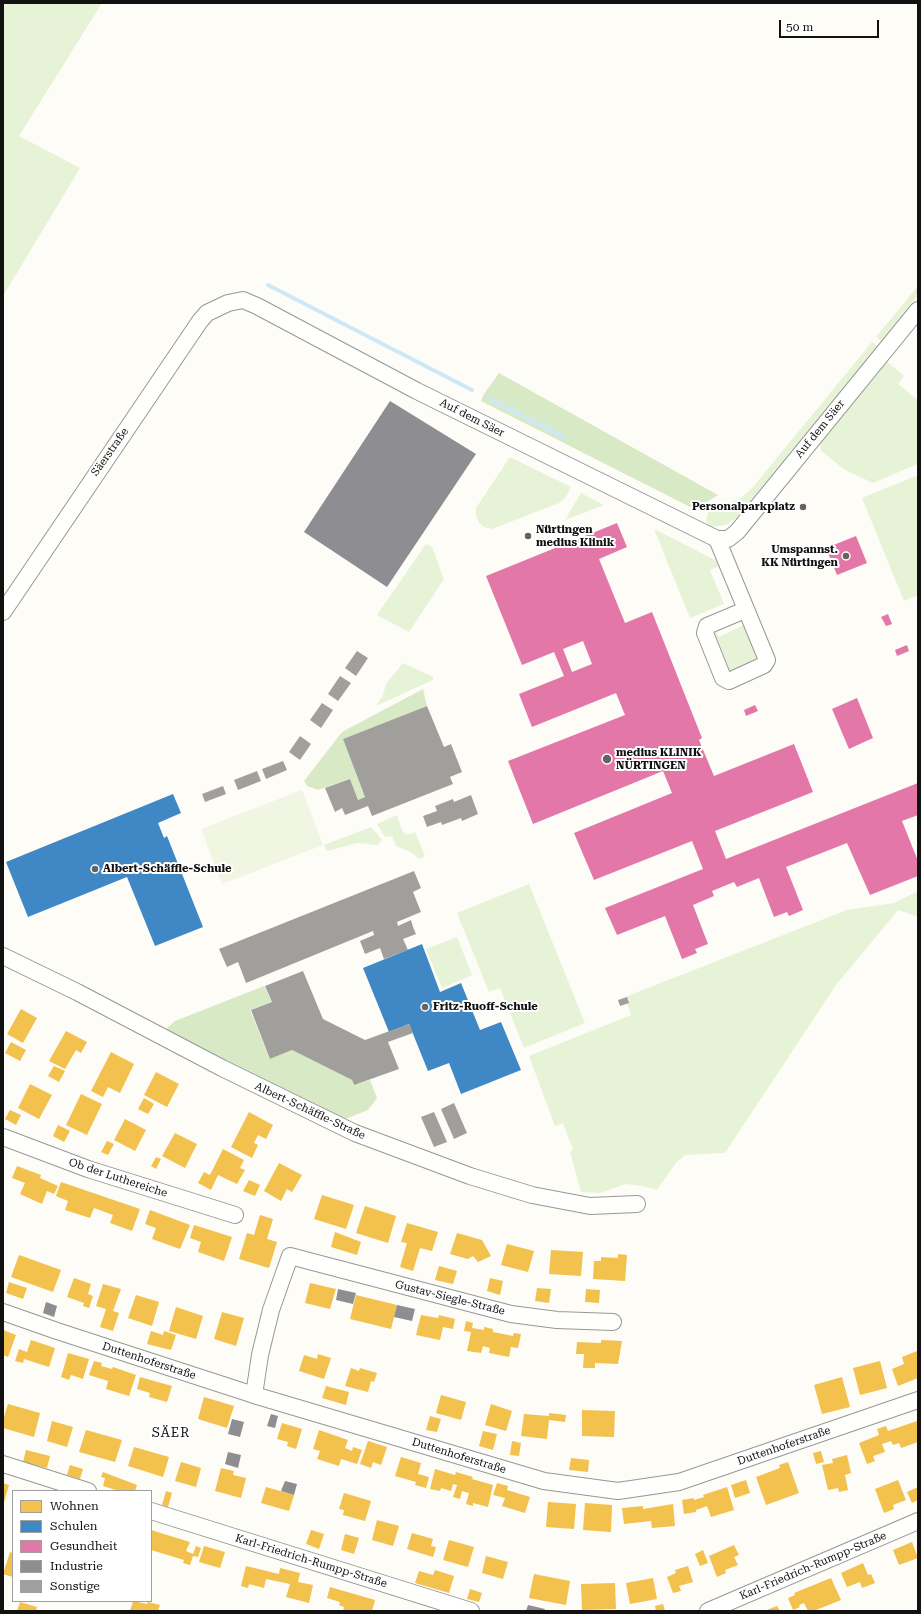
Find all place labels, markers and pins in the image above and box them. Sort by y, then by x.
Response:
place label: Personalparkplatz [692,500,795,514]
marker: Personalparkplatz [798,502,808,512]
place label: Nürtingen medius Klinik [536,523,614,549]
marker: Nürtingen medius Klinik [523,531,533,541]
place label: Umspannst. KK Nürtingen [761,543,838,569]
marker: Umspannst. KK Nürtingen [841,551,851,561]
place label: medius KLINIK NÜRTINGEN [616,746,701,772]
marker: medius KLINIK NÜRTINGEN [601,753,613,765]
place label: Albert-Schäffle-Schule [103,862,232,876]
marker: Albert-Schäffle-Schule [90,864,100,874]
place label: Fritz-Ruoff-Schule [433,1000,538,1014]
marker: Fritz-Ruoff-Schule [420,1002,430,1012]

